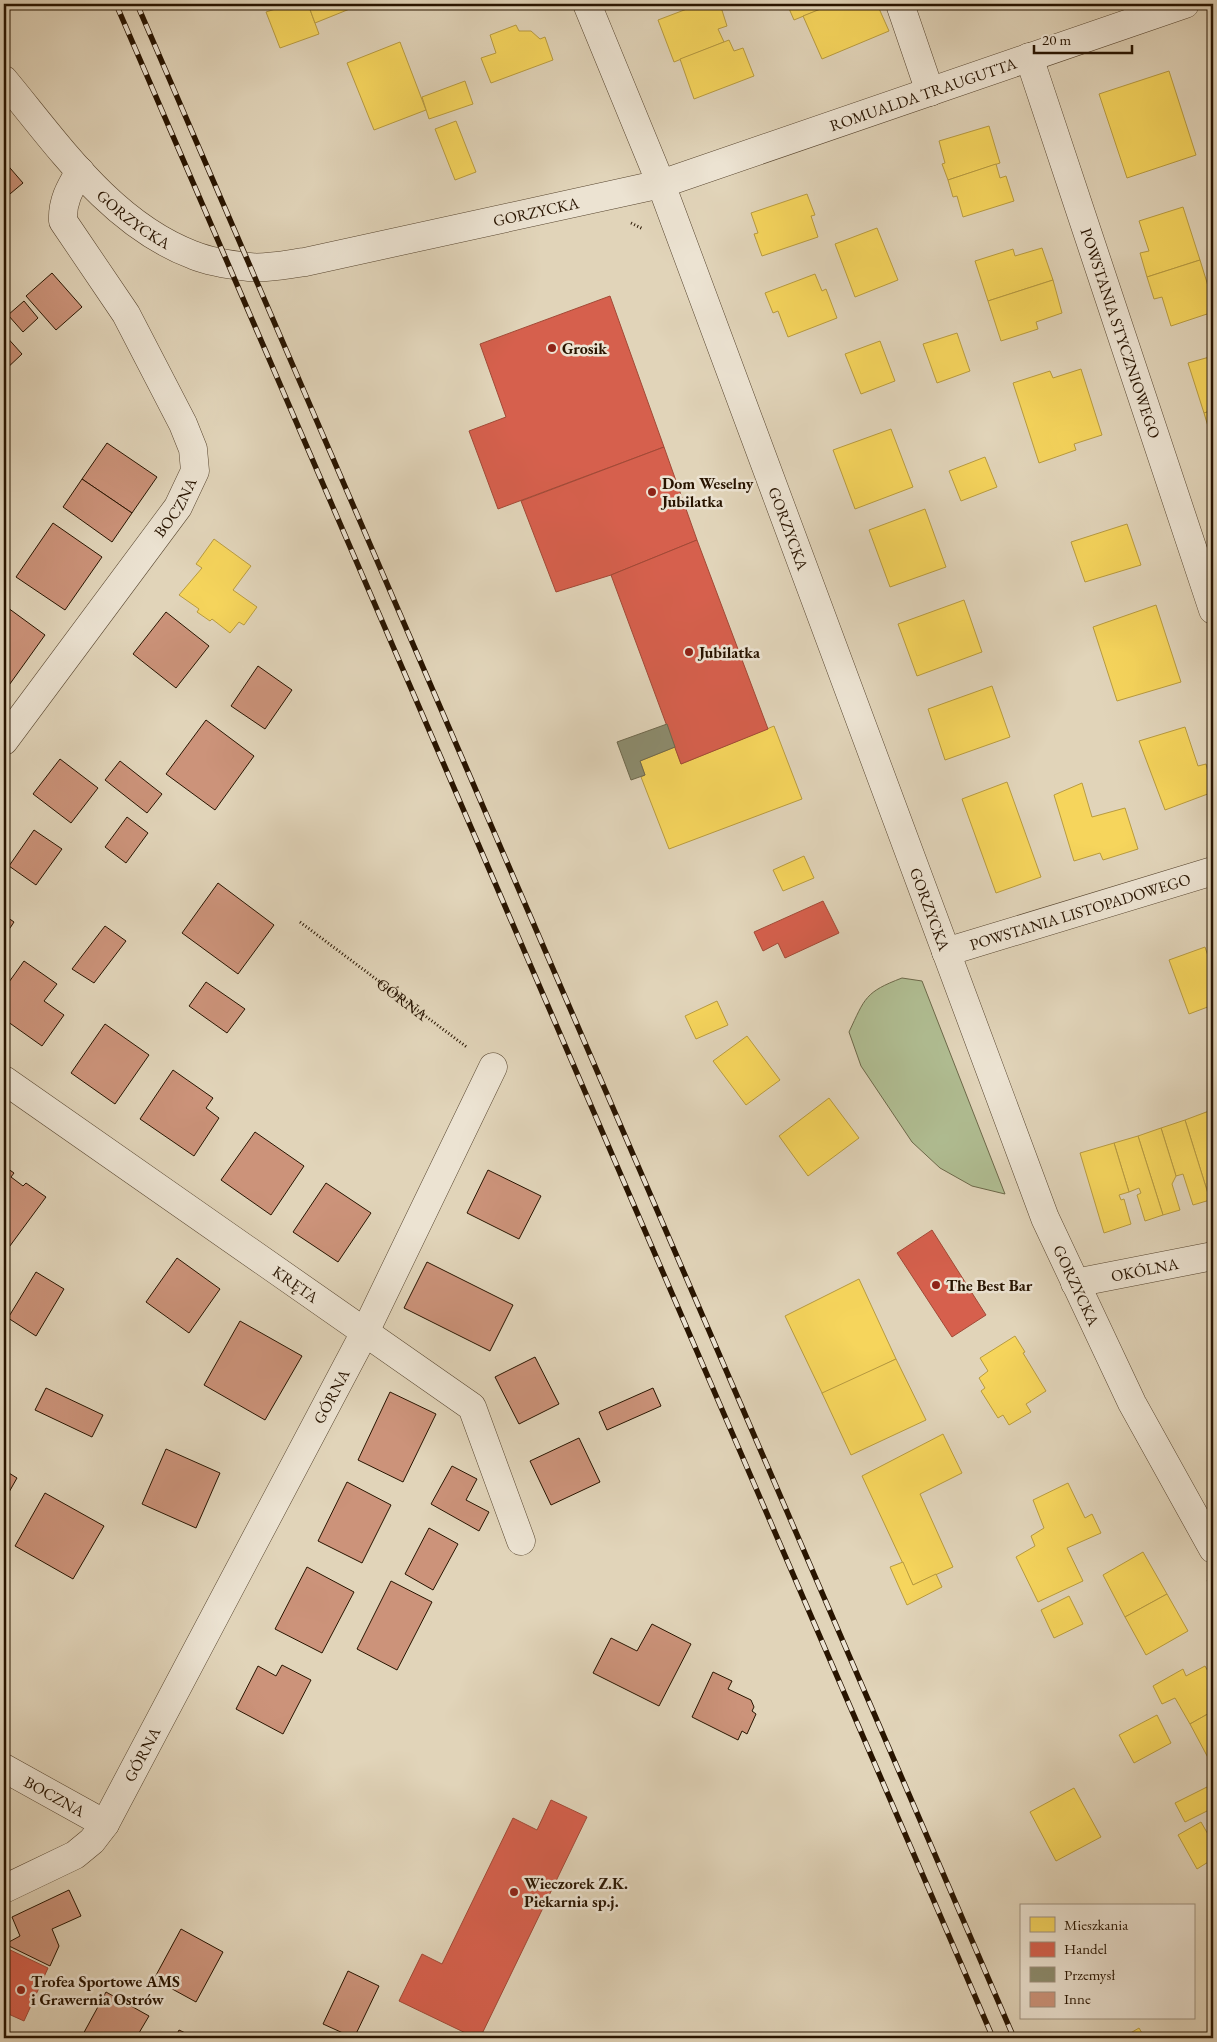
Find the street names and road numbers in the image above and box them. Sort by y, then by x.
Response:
street label: ROMUALDA TRAUGUTTA [827,52,1020,136]
street label: GORZYCKA [92,185,175,254]
street label: GORZYCKA [491,192,582,231]
street label: POWSTANIA STYCZNIOWEGO [1076,225,1165,441]
street label: BOCZNA [149,473,202,542]
street label: GORZYCKA [763,484,814,574]
street label: GORZYCKA [905,865,955,955]
street label: POWSTANIA LISTOPADOWEGO [967,868,1193,955]
street label: GÓRNA [372,973,433,1026]
street label: GORZYCKA [1048,1242,1105,1330]
street label: OKÓLNA [1109,1253,1181,1287]
street label: KRĘTA [268,1261,323,1308]
street label: GÓRNA [308,1365,355,1427]
street label: GÓRNA [119,1723,166,1786]
street label: BOCZNA [20,1771,89,1822]

